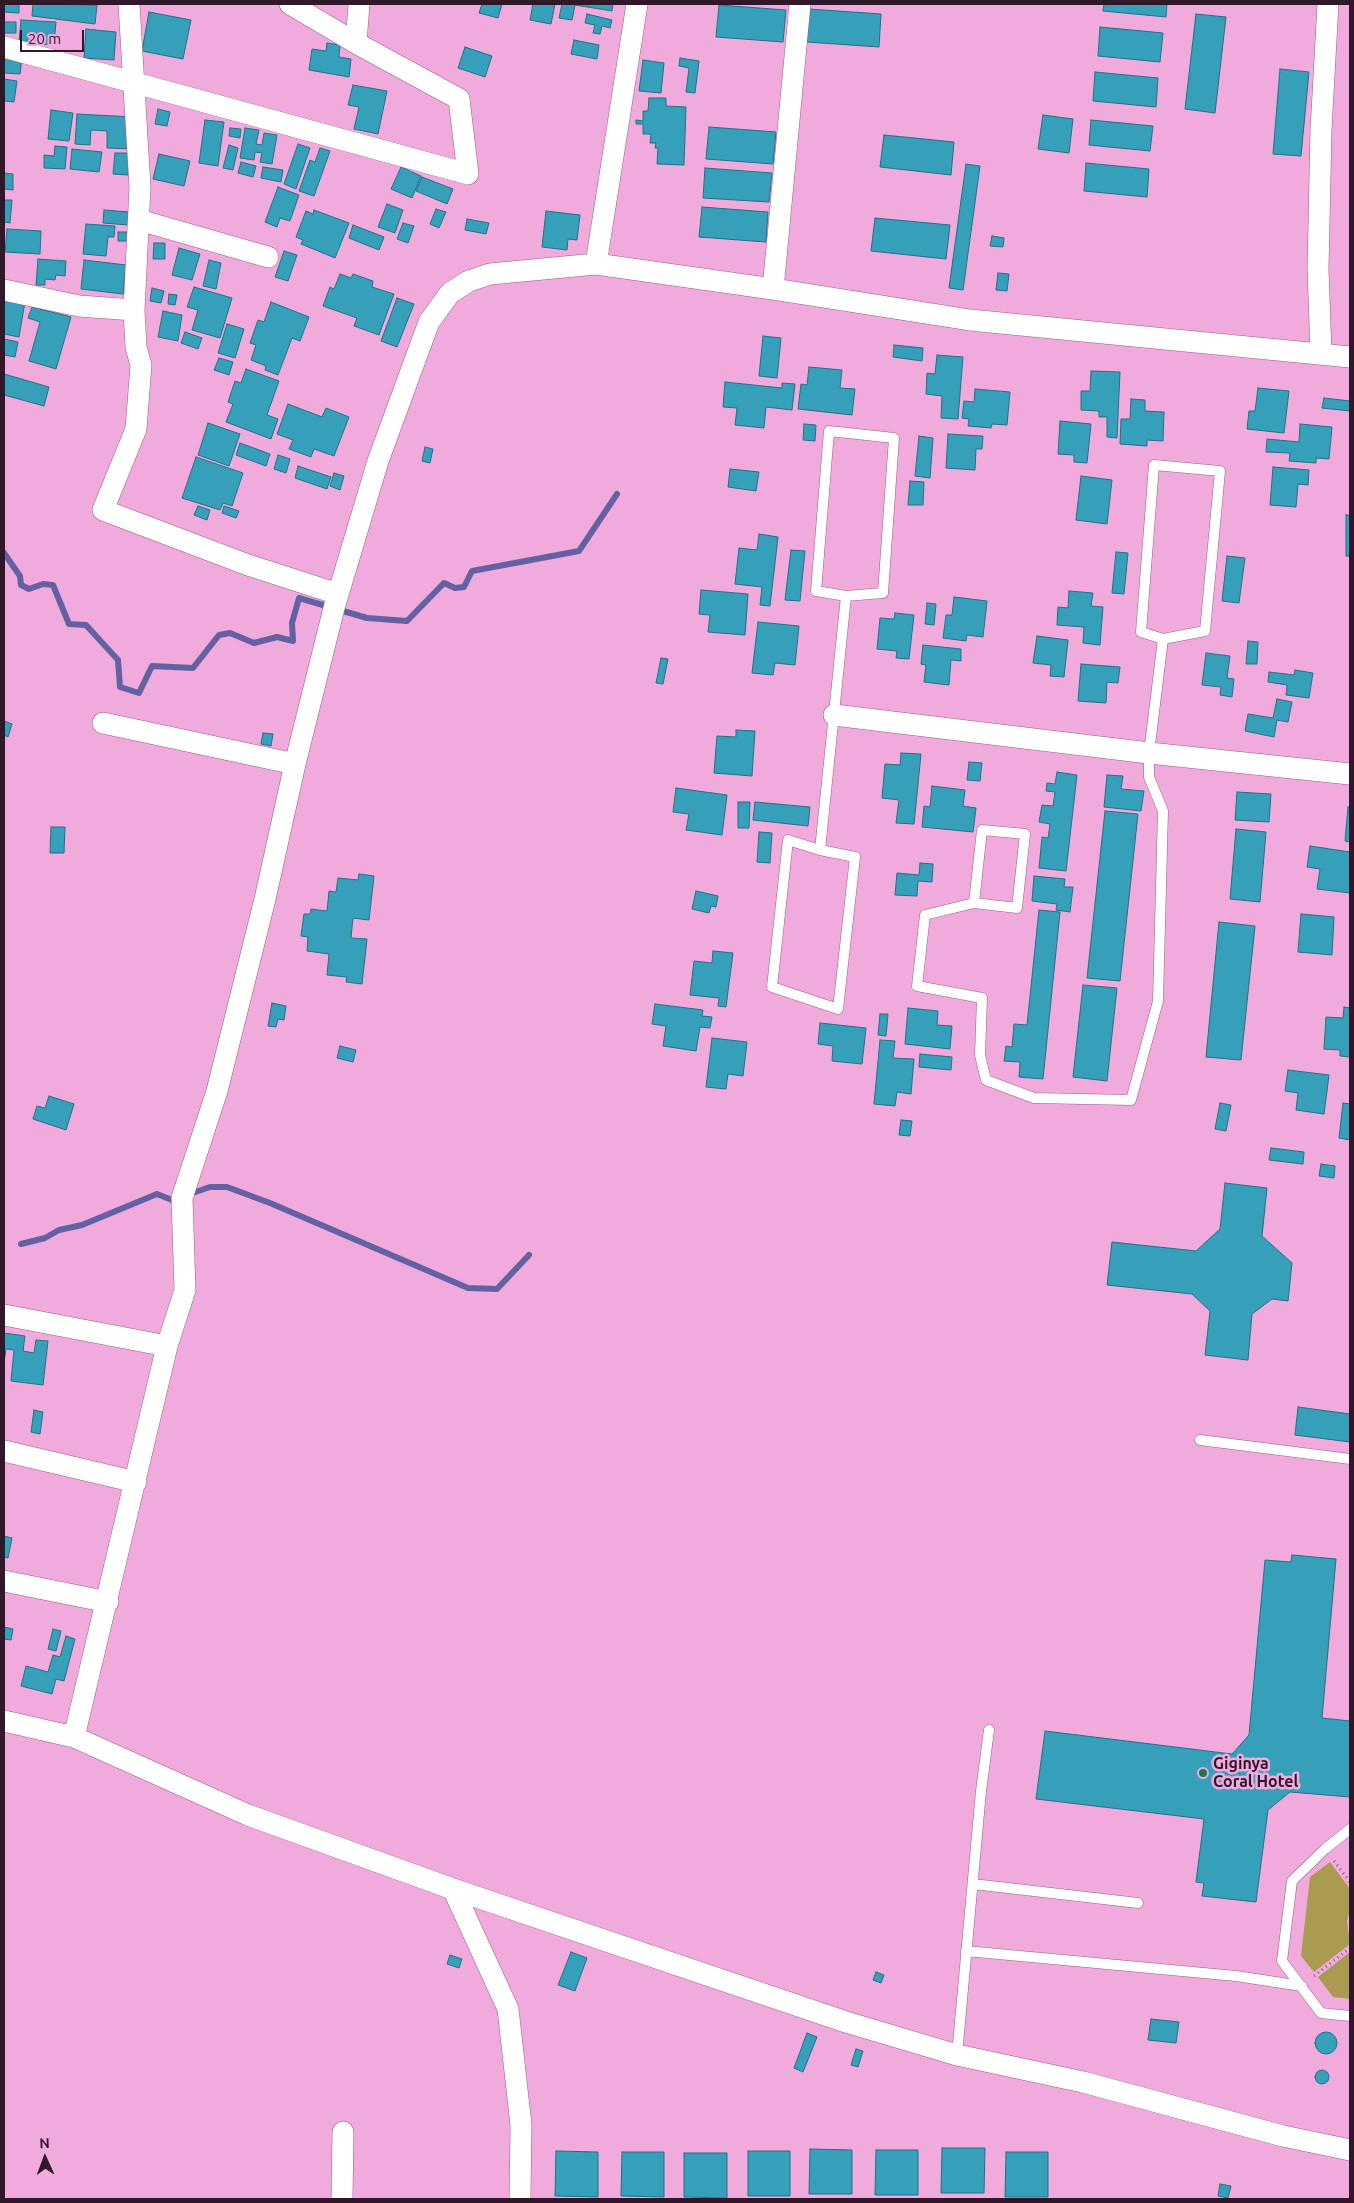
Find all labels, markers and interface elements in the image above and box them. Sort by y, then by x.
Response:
scale bar [22,20,86,52]
text: 20 m [28,30,61,47]
place label: Giginya Coral Hotel [1213,1754,1298,1792]
marker: Giginya Coral Hotel [1197,1767,1209,1779]
north arrow [20,2133,70,2183]
text: N [39,2135,50,2151]

